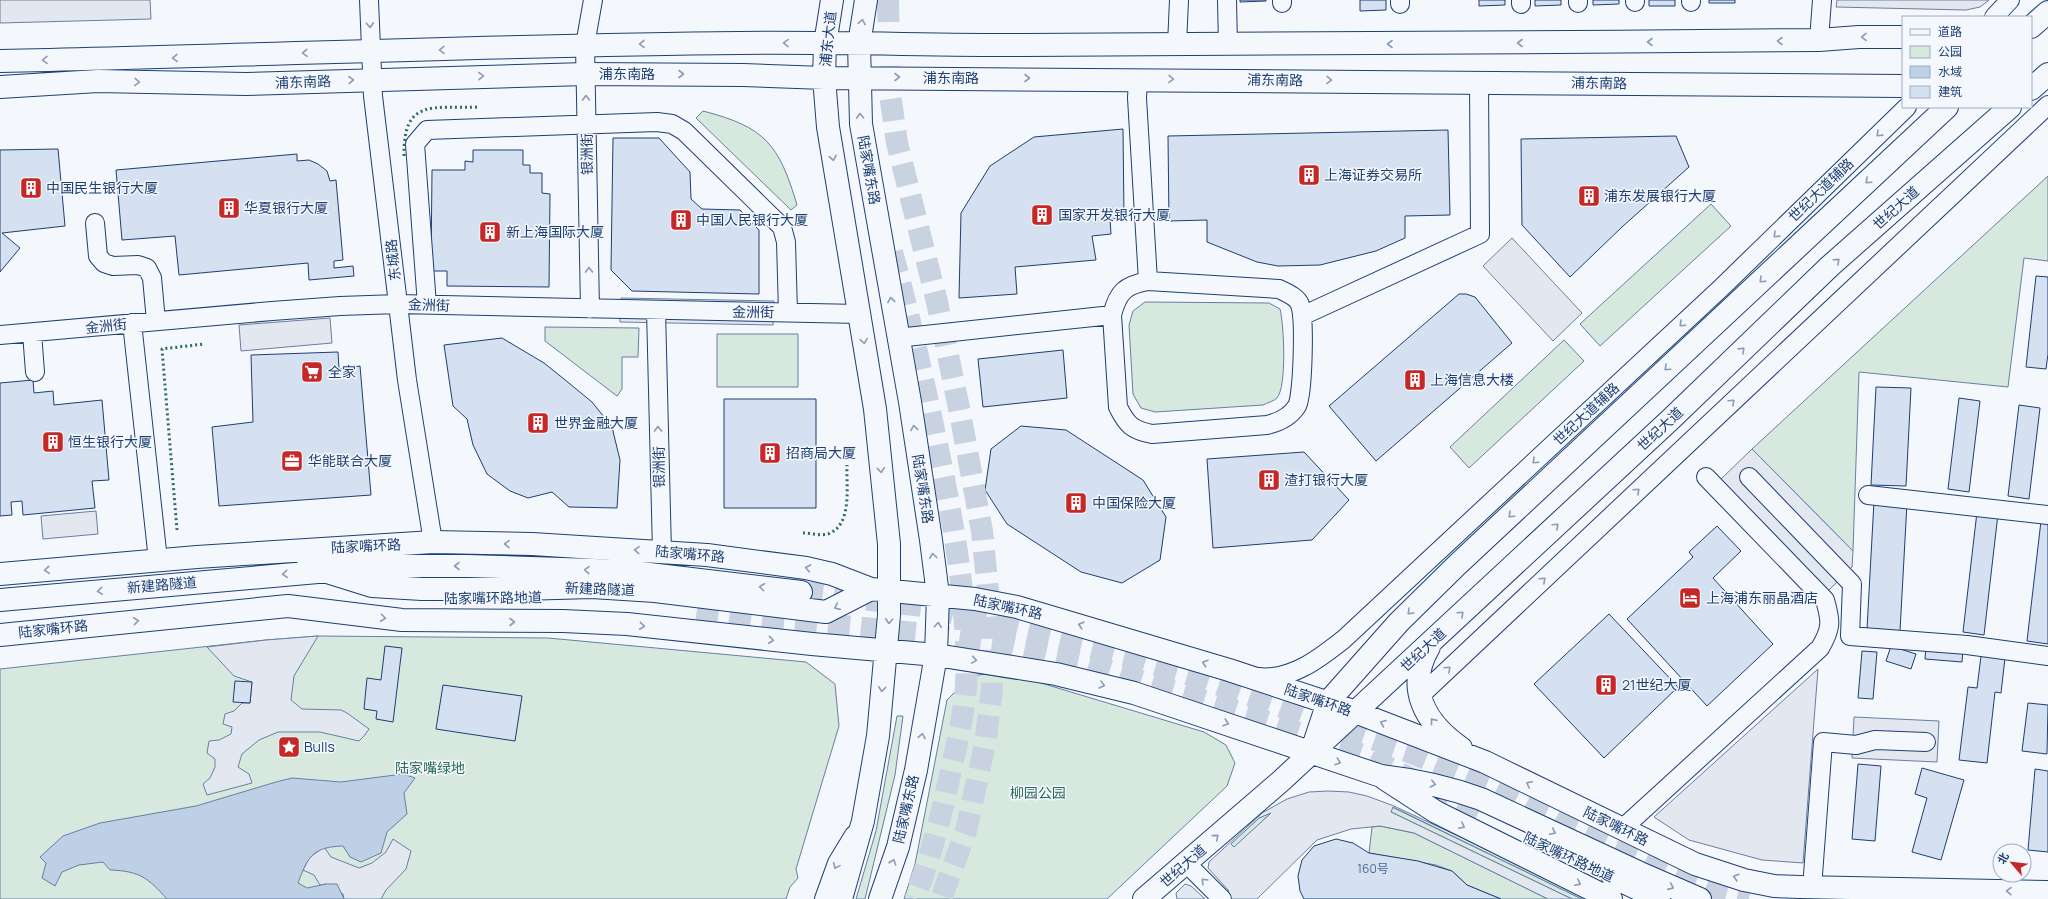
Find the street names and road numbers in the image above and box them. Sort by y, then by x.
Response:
street label: 浦东大道 [815,10,840,68]
street label: 浦东南路 [599,64,655,83]
street label: 浦东南路 [923,68,979,87]
street label: 浦东南路 [1247,70,1303,89]
street label: 浦东南路 [275,71,331,92]
street label: 浦东南路 [1571,73,1627,92]
street label: 银洲街 [577,133,596,175]
street label: 陆家嘴东路 [854,134,885,206]
street label: 世纪大道辅路 [1784,154,1857,226]
street label: 世纪大道 [1869,182,1923,233]
street label: 东城路 [381,238,404,282]
street label: 金洲街 [408,294,450,315]
street label: 金洲街 [732,302,774,321]
street label: 金洲街 [84,314,128,337]
street label: 世纪大道辅路 [1548,378,1623,449]
street label: 世纪大道 [1633,403,1687,455]
street label: 银洲街 [649,446,668,488]
street label: 陆家嘴东路 [909,453,938,525]
street label: 陆家嘴环路 [331,534,401,557]
street label: 陆家嘴环路 [654,541,726,566]
street label: 新建路隧道 [126,572,198,597]
street label: 新建路隧道 [565,578,635,599]
street label: 陆家嘴环路地道 [444,587,542,608]
street label: 陆家嘴环路 [972,590,1044,623]
street label: 陆家嘴环路 [17,615,89,642]
street label: 世纪大道 [1396,624,1450,676]
street label: 陆家嘴环路 [1282,679,1354,720]
street label: 陆家嘴东路 [888,773,923,845]
street label: 陆家嘴环路 [1581,802,1652,849]
street label: 陆家嘴环路地道 [1521,827,1618,886]
street label: 世纪大道 [1155,840,1210,891]

